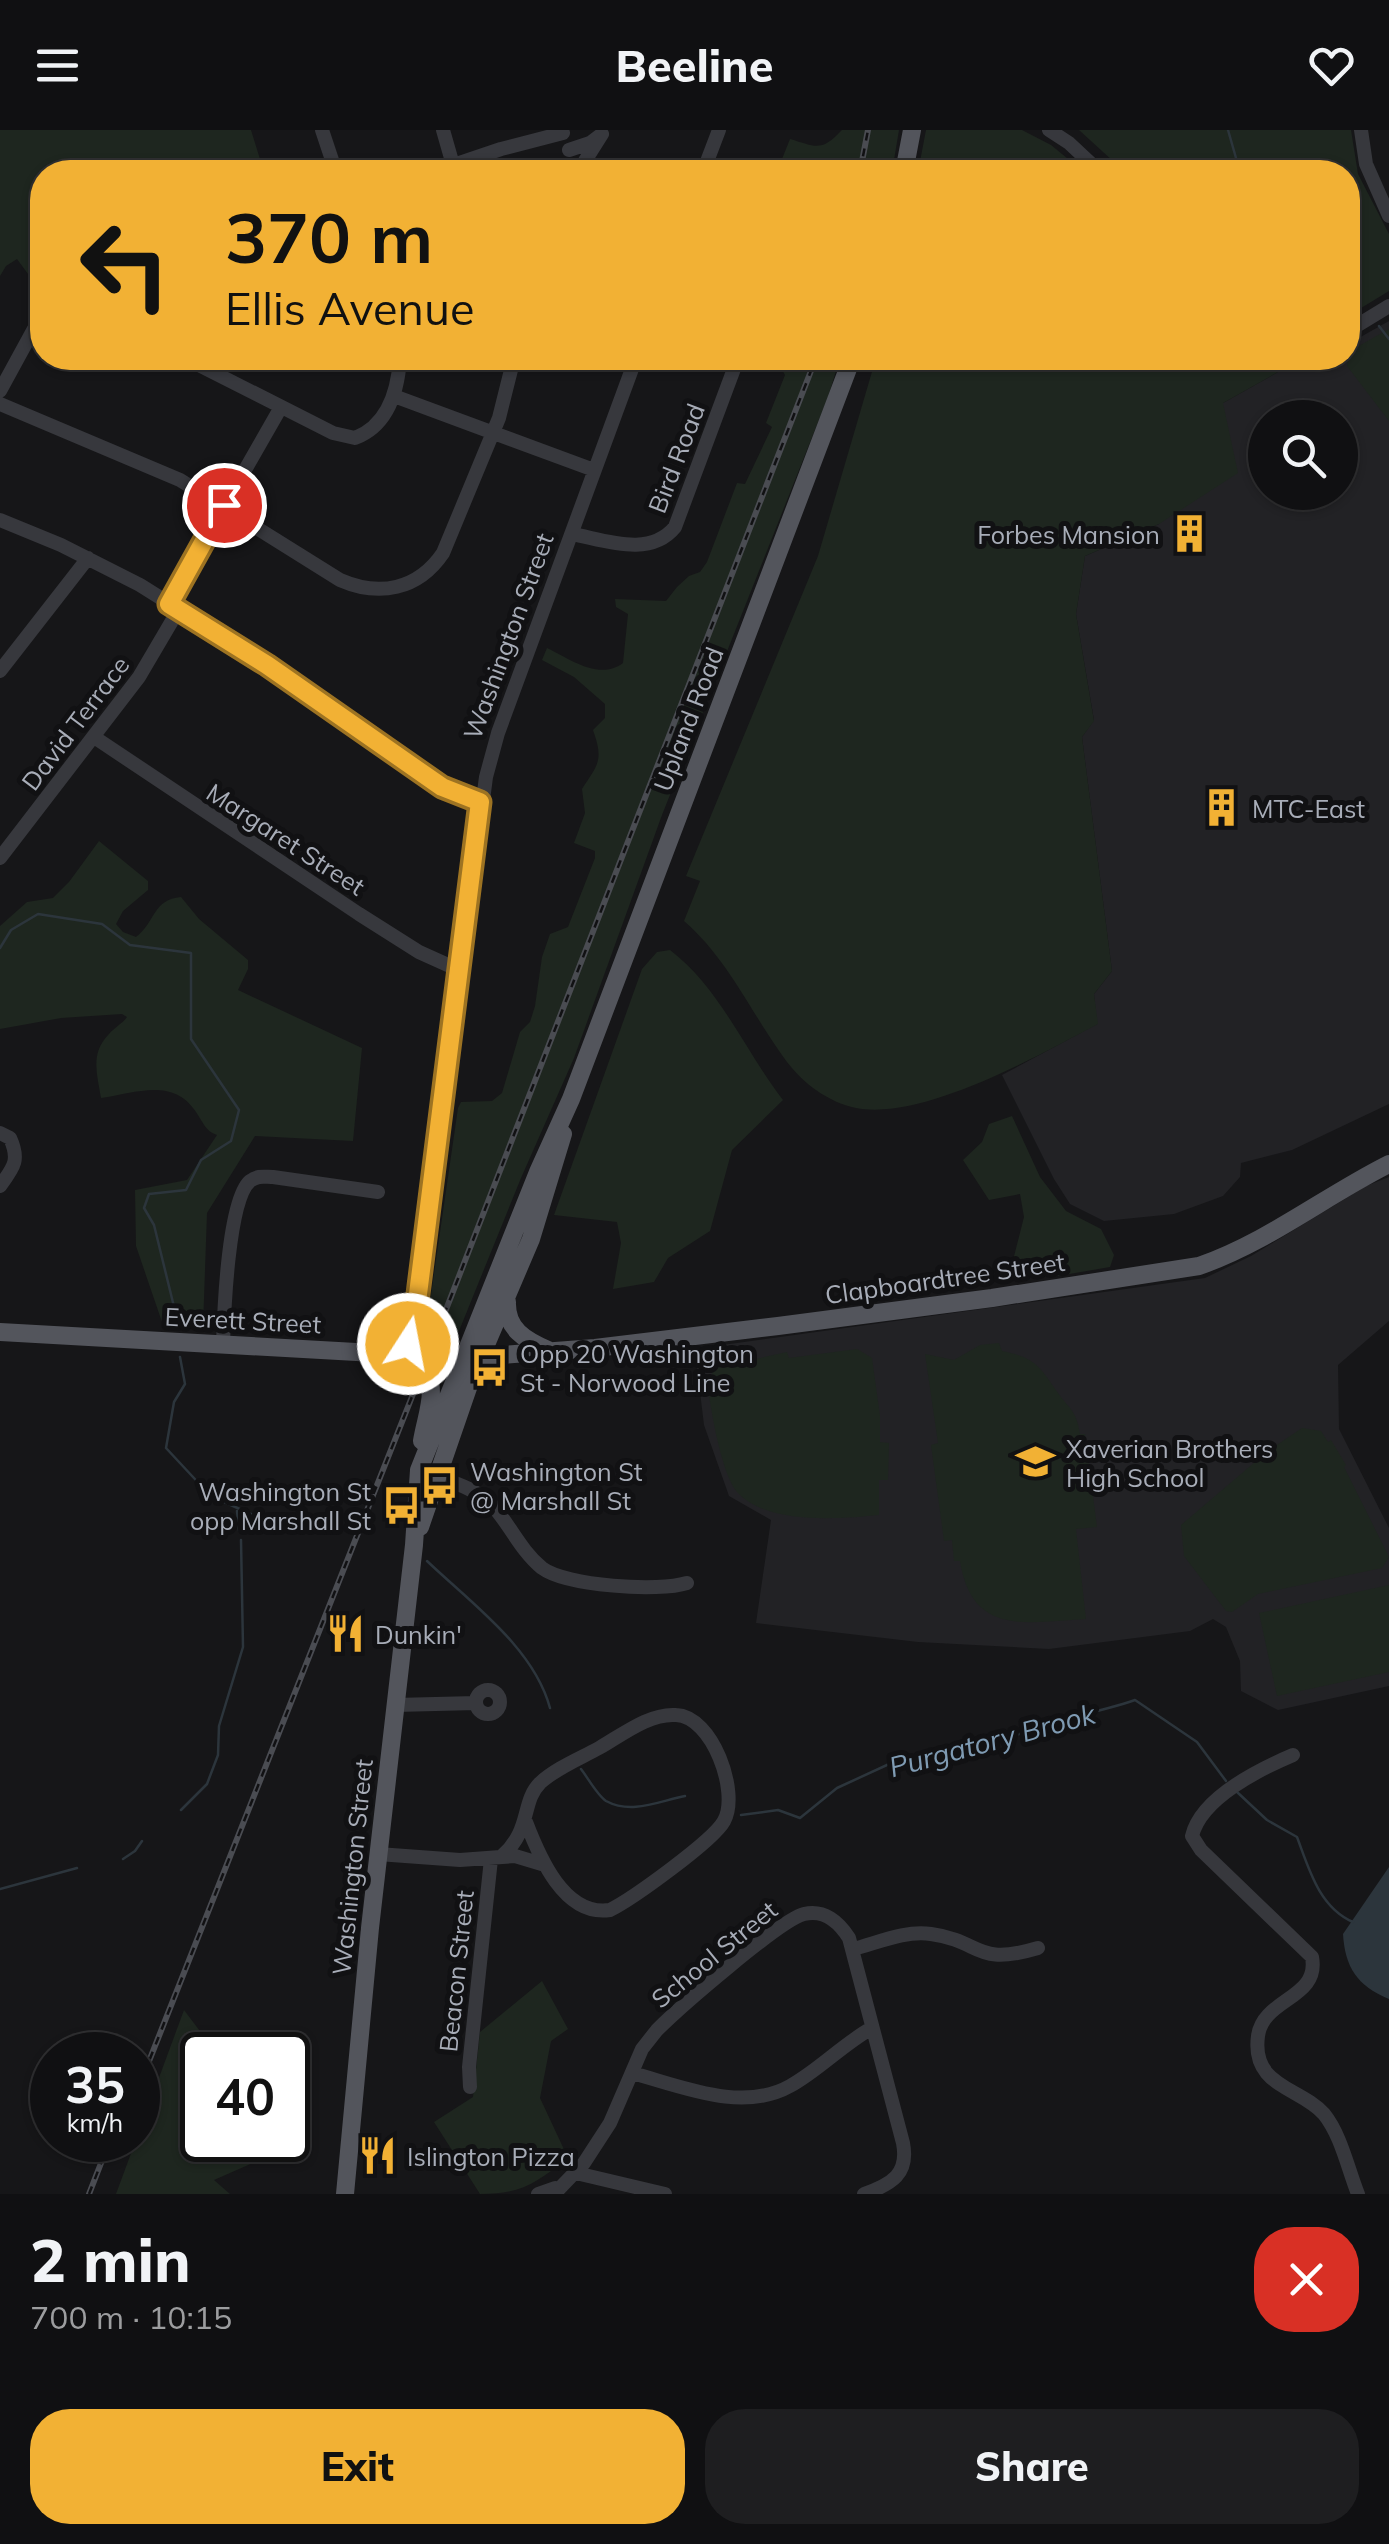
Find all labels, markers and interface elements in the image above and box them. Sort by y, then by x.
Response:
text: Beeline [616,37,773,93]
icon: menu [30,38,85,93]
icon: heart [1304,38,1359,93]
text: 370 m [225,193,433,281]
icon: left [60,200,190,330]
text: Ellis Avenue [225,280,474,336]
street label: Bird Road [641,399,711,517]
map controls [1248,400,1358,510]
button: search [1248,400,1358,510]
pin [182,463,267,548]
icon: arrive [197,478,252,533]
building icon: Forbes Mansion [1169,513,1211,555]
place label: Forbes Mansion [977,519,1160,550]
street label: Washington Street [456,528,560,743]
street label: Upland Road [646,643,730,795]
street label: David Terrace [15,650,135,796]
street label: Margaret Street [201,776,371,902]
building icon: MTC-East [1201,787,1243,829]
place label: MTC-East [1252,793,1365,824]
street label: Clapboardtree Street [823,1246,1067,1310]
position arrow [356,1292,460,1396]
street label: Everett Street [164,1300,322,1340]
place label: Opp 20 Washington St - Norwood Line [520,1338,754,1398]
bus stop icon: Opp 20 Washington St - Norwood Line [469,1346,511,1388]
place label: Xaverian Brothers High School [1066,1433,1273,1493]
school or university icon: Xaverian Brothers High School [1015,1441,1057,1483]
place label: Washington St @ Marshall St [470,1456,643,1516]
bus stop icon: Washington St @ Marshall St [419,1464,461,1506]
place label: Washington St opp Marshall St [190,1476,371,1536]
bus stop icon: Washington St opp Marshall St [380,1484,422,1526]
restaurant icon: Dunkin' [324,1613,366,1655]
place label: Dunkin' [375,1619,462,1650]
water label: Purgatory Brook [885,1695,1101,1784]
street label: Washington Street [325,1757,379,1977]
street label: Beacon Street [432,1888,480,2053]
street label: School Street [645,1894,783,2014]
speed limit sign: 40 [180,2032,310,2162]
text: 35 [65,2053,125,2116]
text: km/h [67,2107,123,2138]
restaurant icon: Islington Pizza [356,2135,398,2177]
place label: Islington Pizza [407,2141,575,2172]
text: 2 min [30,2222,191,2297]
button: close [1254,2227,1359,2332]
text: 700 m · 10:15 [30,2297,232,2337]
button: Exit [30,2409,685,2524]
button: Share [705,2409,1359,2524]

